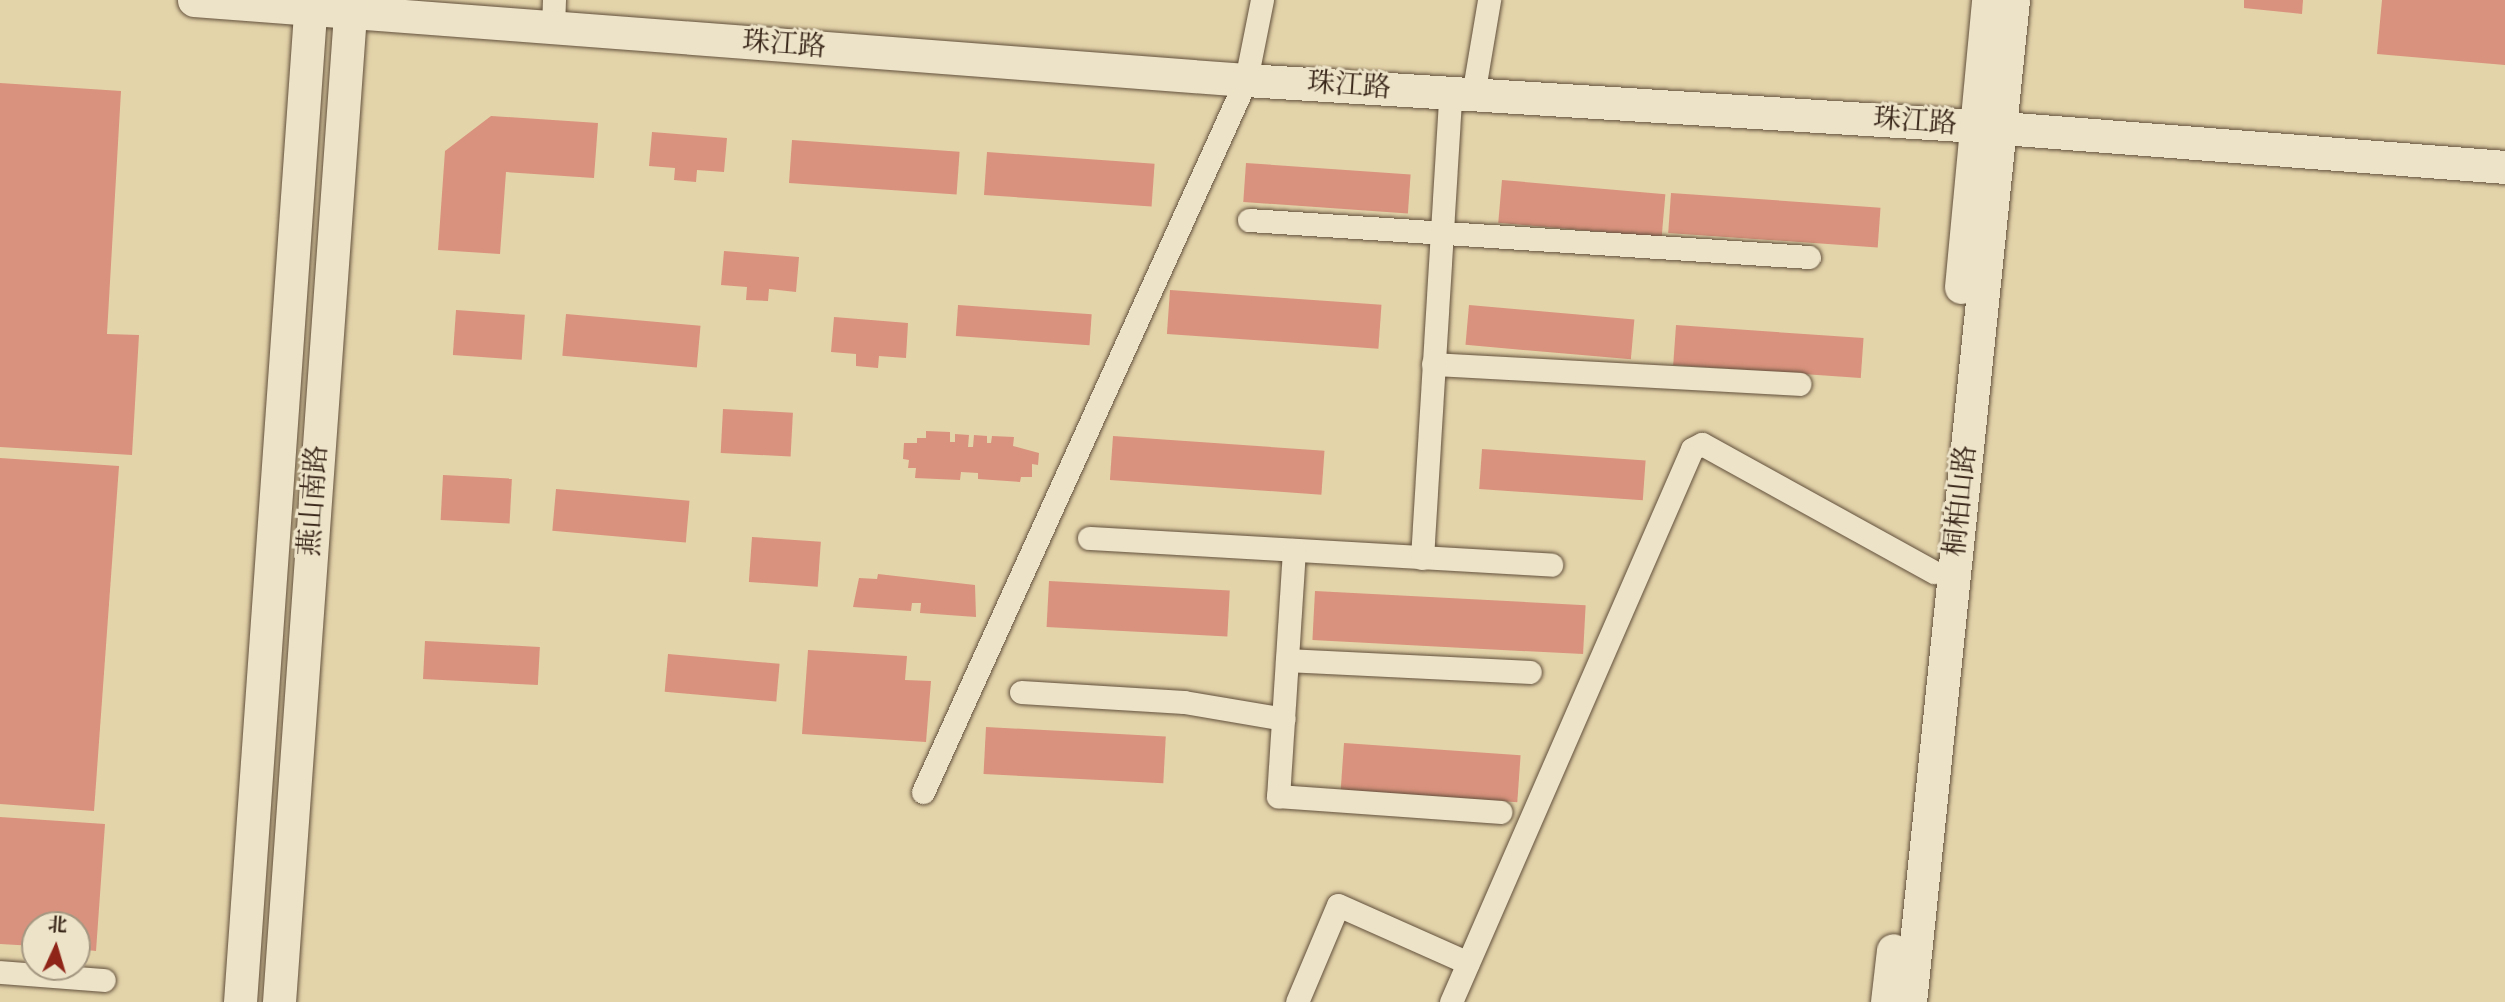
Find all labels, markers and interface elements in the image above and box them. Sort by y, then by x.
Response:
street label: 珠江路 [741,26,827,66]
street label: 珠江路 [1306,67,1392,107]
street label: 珠江路 [1872,103,1958,143]
street label: 燕山南路 [294,444,336,558]
street label: 桐柏山路 [1939,444,1985,558]
north arrow [21,911,91,981]
text: 北 [47,916,67,937]

